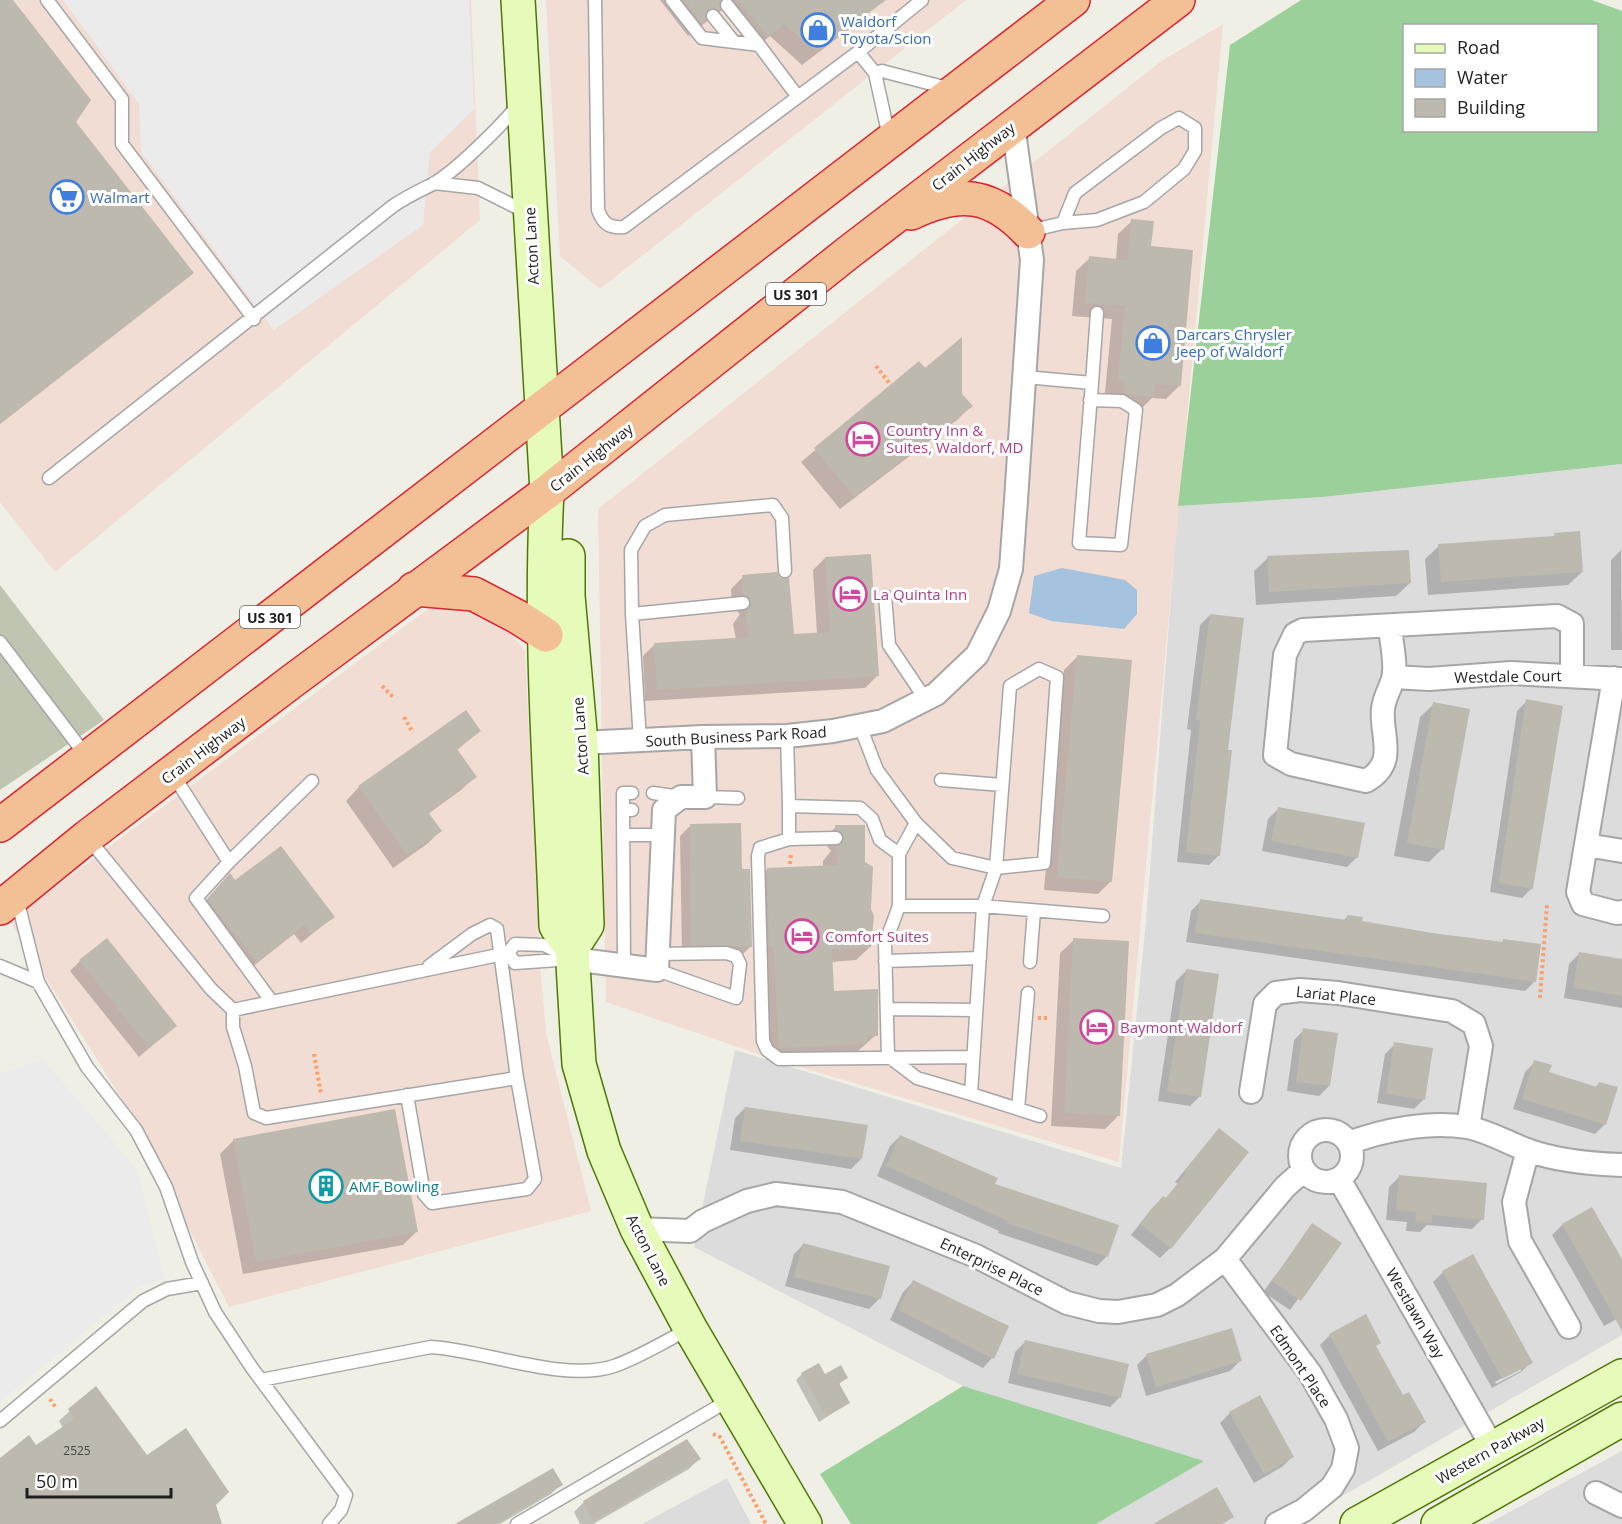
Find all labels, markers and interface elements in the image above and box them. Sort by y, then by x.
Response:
place label: Waldorf Toyota/Scion [841,11,931,48]
shop icon: Waldorf Toyota/Scion [800,12,836,48]
legend [1403,24,1598,132]
text: Road [1457,35,1500,59]
text: Water [1457,65,1508,89]
text: Building [1457,95,1525,119]
street label: Crain Highway [927,117,1019,195]
supermarket icon: Walmart [49,179,85,215]
place label: Walmart [90,187,150,207]
street label: Acton Lane [519,207,543,285]
road number: US 301 [766,283,826,305]
place label: Darcars Chrysler Jeep of Waldorf [1174,324,1292,361]
shop icon: Darcars Chrysler Jeep of Waldorf [1135,325,1171,361]
street label: Crain Highway [545,418,637,496]
place label: Country Inn & Suites, Waldorf, MD [886,420,1023,457]
hotel icon: Country Inn & Suites, Waldorf, MD [845,421,881,457]
hotel icon: La Quinta Inn [832,576,868,612]
place label: La Quinta Inn [873,584,967,604]
road number: US 301 [240,606,300,628]
street label: Westdale Court [1454,665,1562,687]
street label: Acton Lane [567,696,593,776]
street label: Crain Highway [157,711,250,788]
street label: South Business Park Road [645,721,827,751]
hotel icon: Comfort Suites [784,918,820,954]
place label: Comfort Suites [825,926,929,946]
street label: Lariat Place [1295,981,1377,1009]
hotel icon: Baymont Waldorf [1079,1009,1115,1045]
place label: Baymont Waldorf [1120,1017,1243,1037]
building icon: AMF Bowling [308,1168,344,1204]
place label: AMF Bowling [349,1176,439,1196]
street label: Acton Lane [622,1211,676,1289]
street label: Enterprise Place [937,1232,1047,1300]
street label: Westlawn Way [1382,1264,1450,1362]
street label: Edmont Place [1266,1321,1336,1411]
street label: Western Parkway [1432,1412,1548,1488]
house number: 2525 [63,1442,91,1459]
scale bar [27,1461,171,1499]
text: 50 m [36,1469,78,1493]

